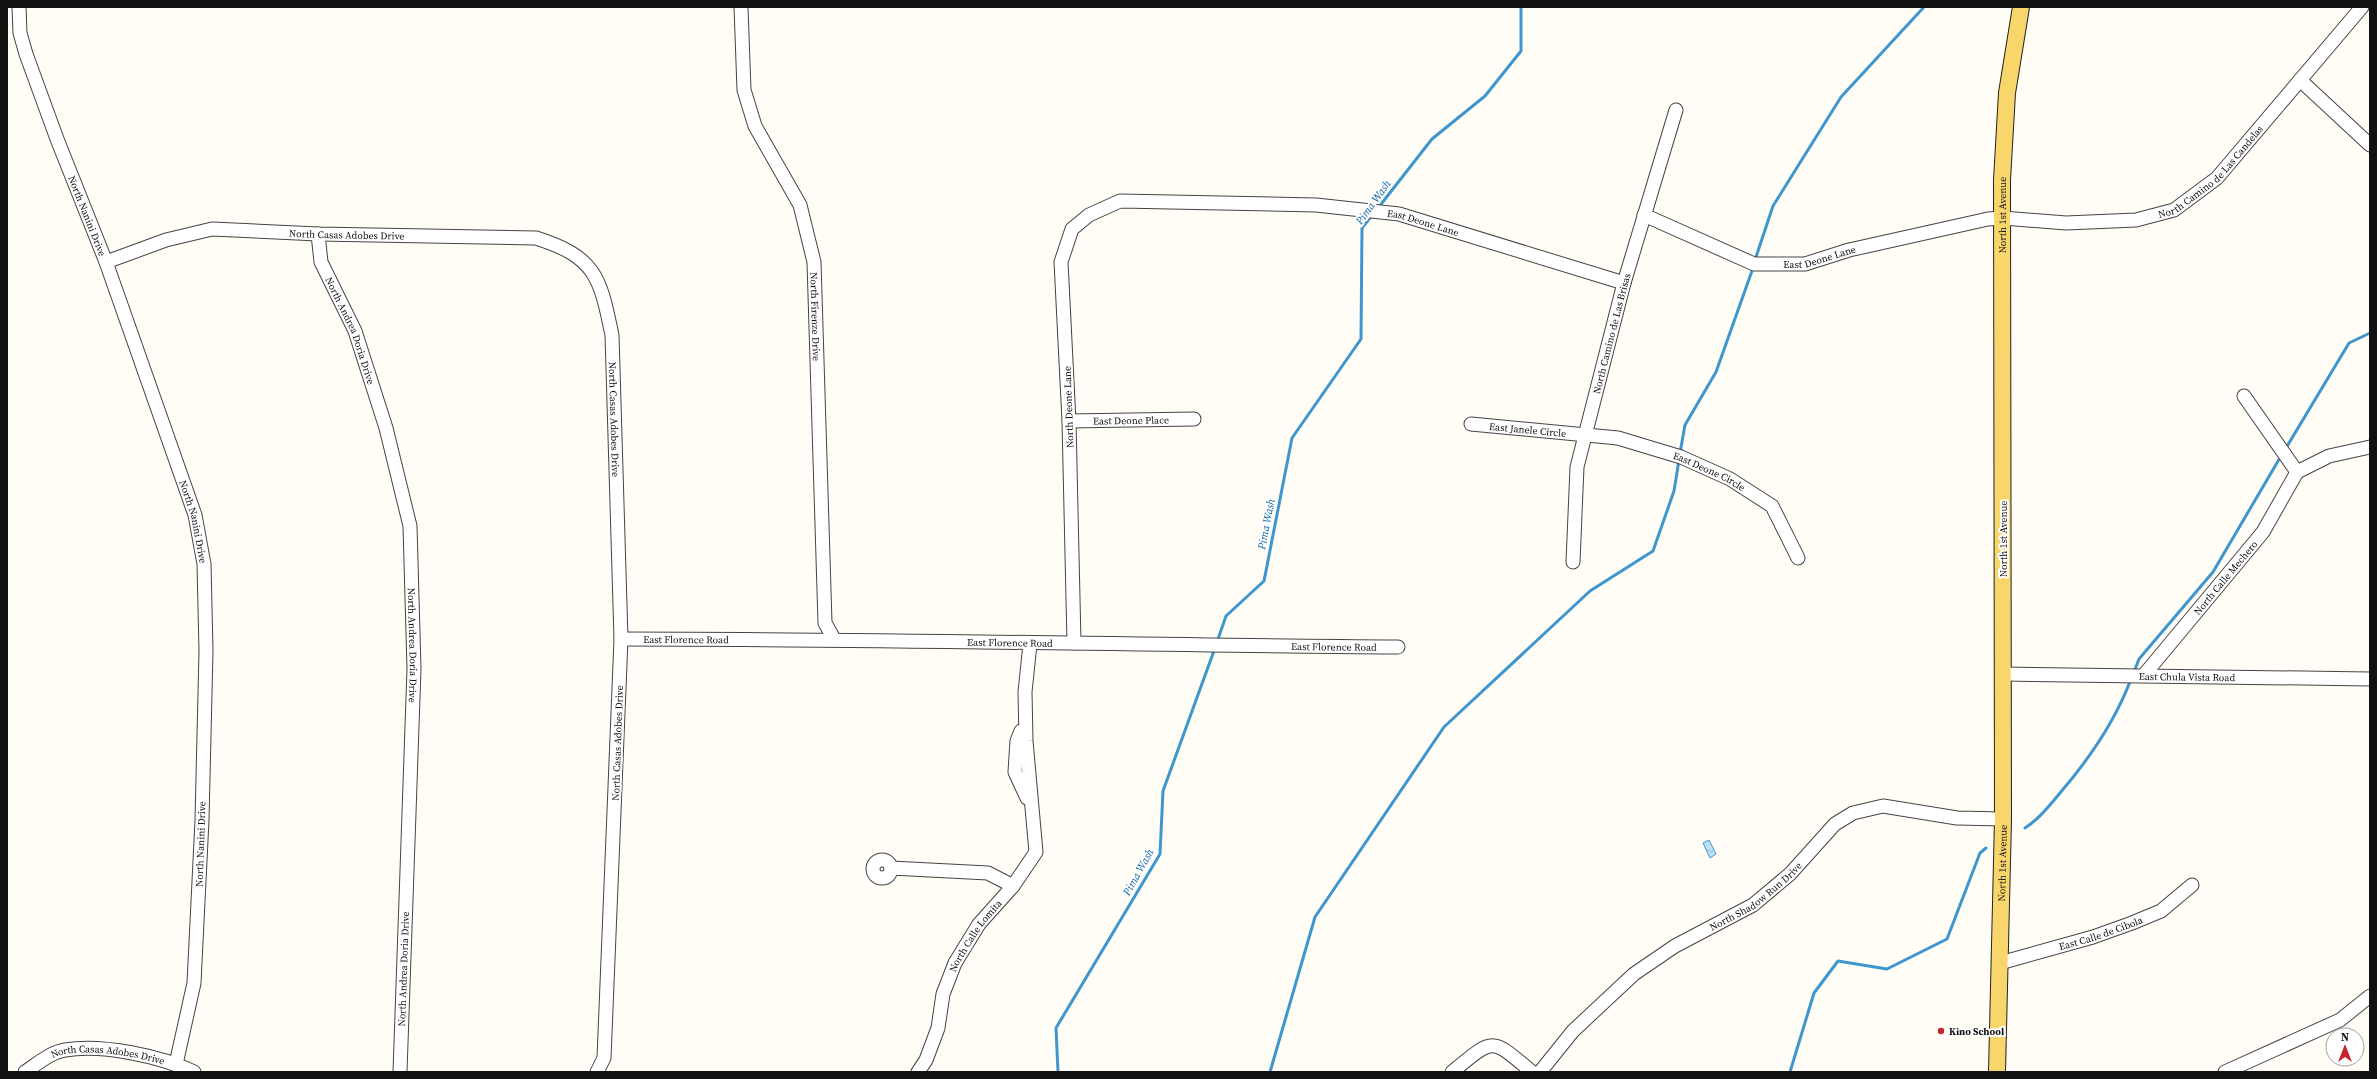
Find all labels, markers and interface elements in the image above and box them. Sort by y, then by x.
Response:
street label: North Camino de Las Candelas [2157,123,2266,221]
street label: North Nanini Drive [65,174,109,258]
street label: North 1st Avenue [1996,176,2009,253]
water label: Pima Wash [1352,177,1395,228]
street label: East Deone Lane [1386,207,1461,239]
street label: North Casas Adobes Drive [289,227,405,243]
street label: East Deone Lane [1783,243,1857,271]
street label: North Firenze Drive [807,272,823,361]
street label: North Camino de Las Brisas [1590,272,1634,395]
street label: North Andrea Doria Drive [322,275,378,386]
street label: North Casas Adobes Drive [606,361,622,477]
street label: North Deone Lane [1061,366,1076,448]
street label: East Deone Place [1093,413,1169,428]
street label: East Janele Circle [1489,420,1567,440]
street label: East Deone Circle [1672,449,1748,494]
street label: North Nanini Drive [176,478,210,564]
water label: Pima Wash [1254,497,1279,552]
street label: North 1st Avenue [1997,501,2010,577]
street label: North Calle Mechero [2191,537,2261,618]
street label: North Andrea Doria Drive [405,587,420,703]
street label: East Florence Road [643,633,729,646]
street label: East Florence Road [967,636,1053,650]
street label: East Florence Road [1291,640,1377,654]
street label: East Chula Vista Road [2139,670,2236,684]
street label: North Casas Adobes Drive [609,685,626,801]
street label: North Nanini Drive [193,801,208,887]
street label: North 1st Avenue [1995,825,2010,902]
water label: Pima Wash [1119,846,1157,899]
street label: North Shadow Run Drive [1707,859,1805,934]
street label: North Calle Lomita [946,896,1005,974]
street label: North Andrea Doria Drive [395,911,412,1027]
street label: East Calle de Cibola [2057,913,2145,953]
place label: Kino School [1949,1025,2004,1038]
marker: Kino School [1936,1026,1946,1036]
north arrow [2325,1027,2365,1067]
text: N [2341,1030,2349,1045]
street label: North Casas Adobes Drive [49,1042,166,1068]

